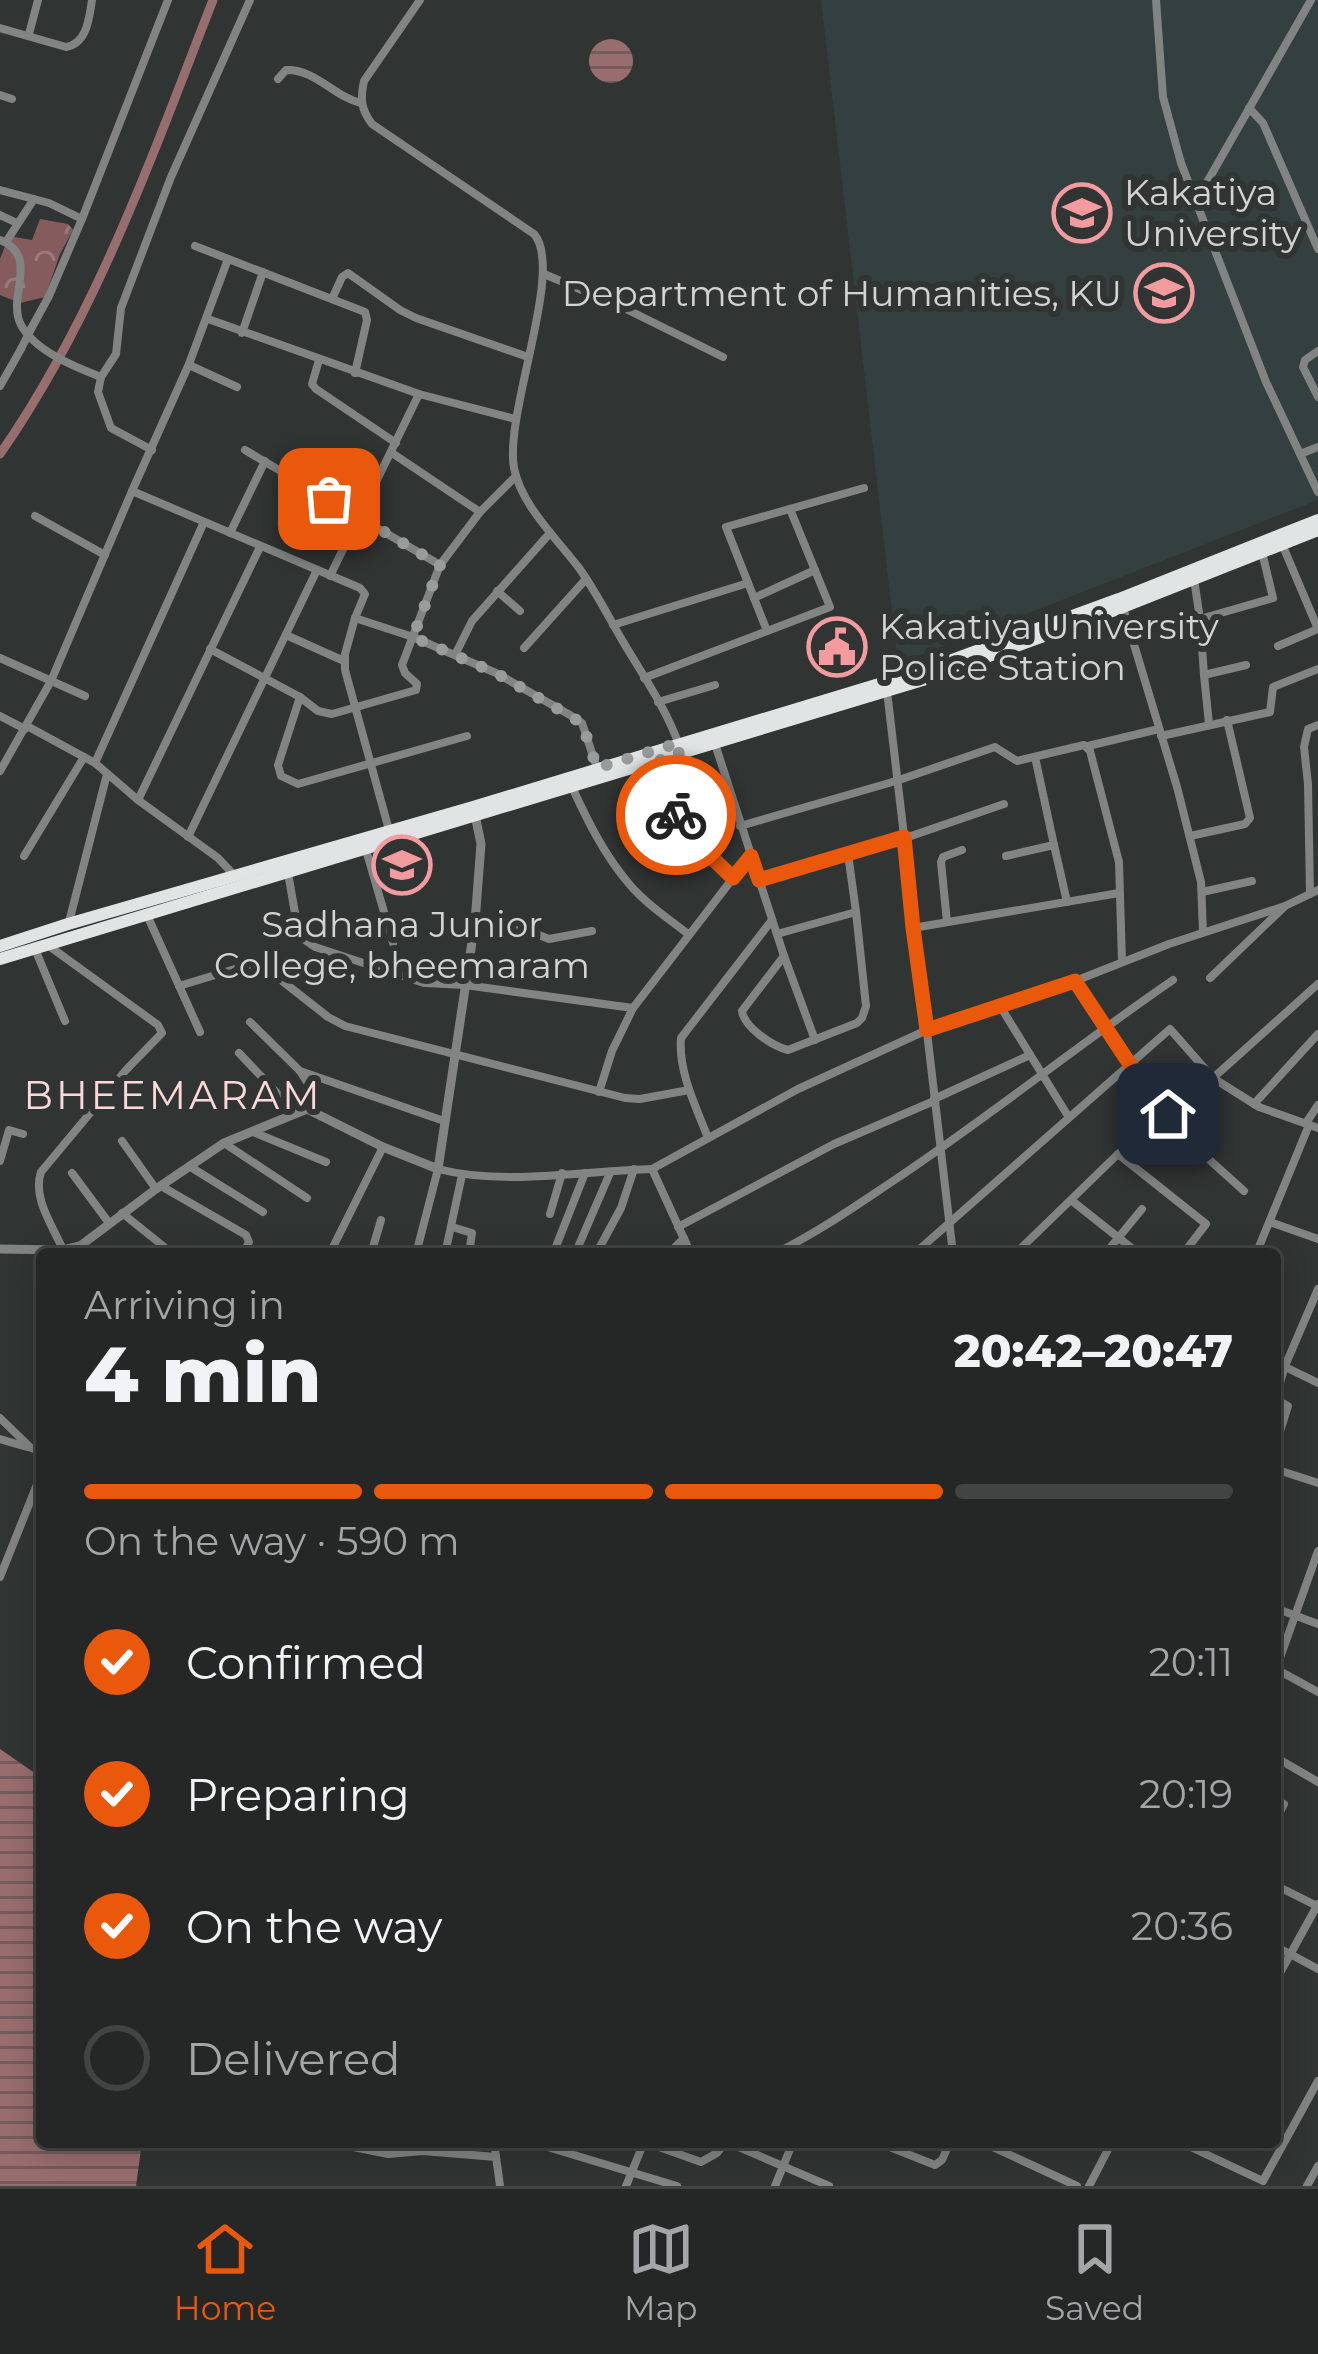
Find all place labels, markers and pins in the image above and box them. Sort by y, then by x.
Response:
place label: Kakatiya University [1124,170,1302,255]
school or university icon: Kakatiya University [1051,182,1113,244]
school or university icon: Department of Humanities, KU [1133,262,1195,324]
place label: Department of Humanities, KU [562,271,1122,315]
pin [278,448,380,550]
place label: Kakatiya University Police Station [879,604,1219,689]
public building icon: Kakatiya University Police Station [806,616,868,678]
school or university icon: Sadhana Junior College, bheemaram [371,834,433,896]
place label: Sadhana Junior College, bheemaram [214,902,590,987]
pin [1117,1063,1219,1165]

